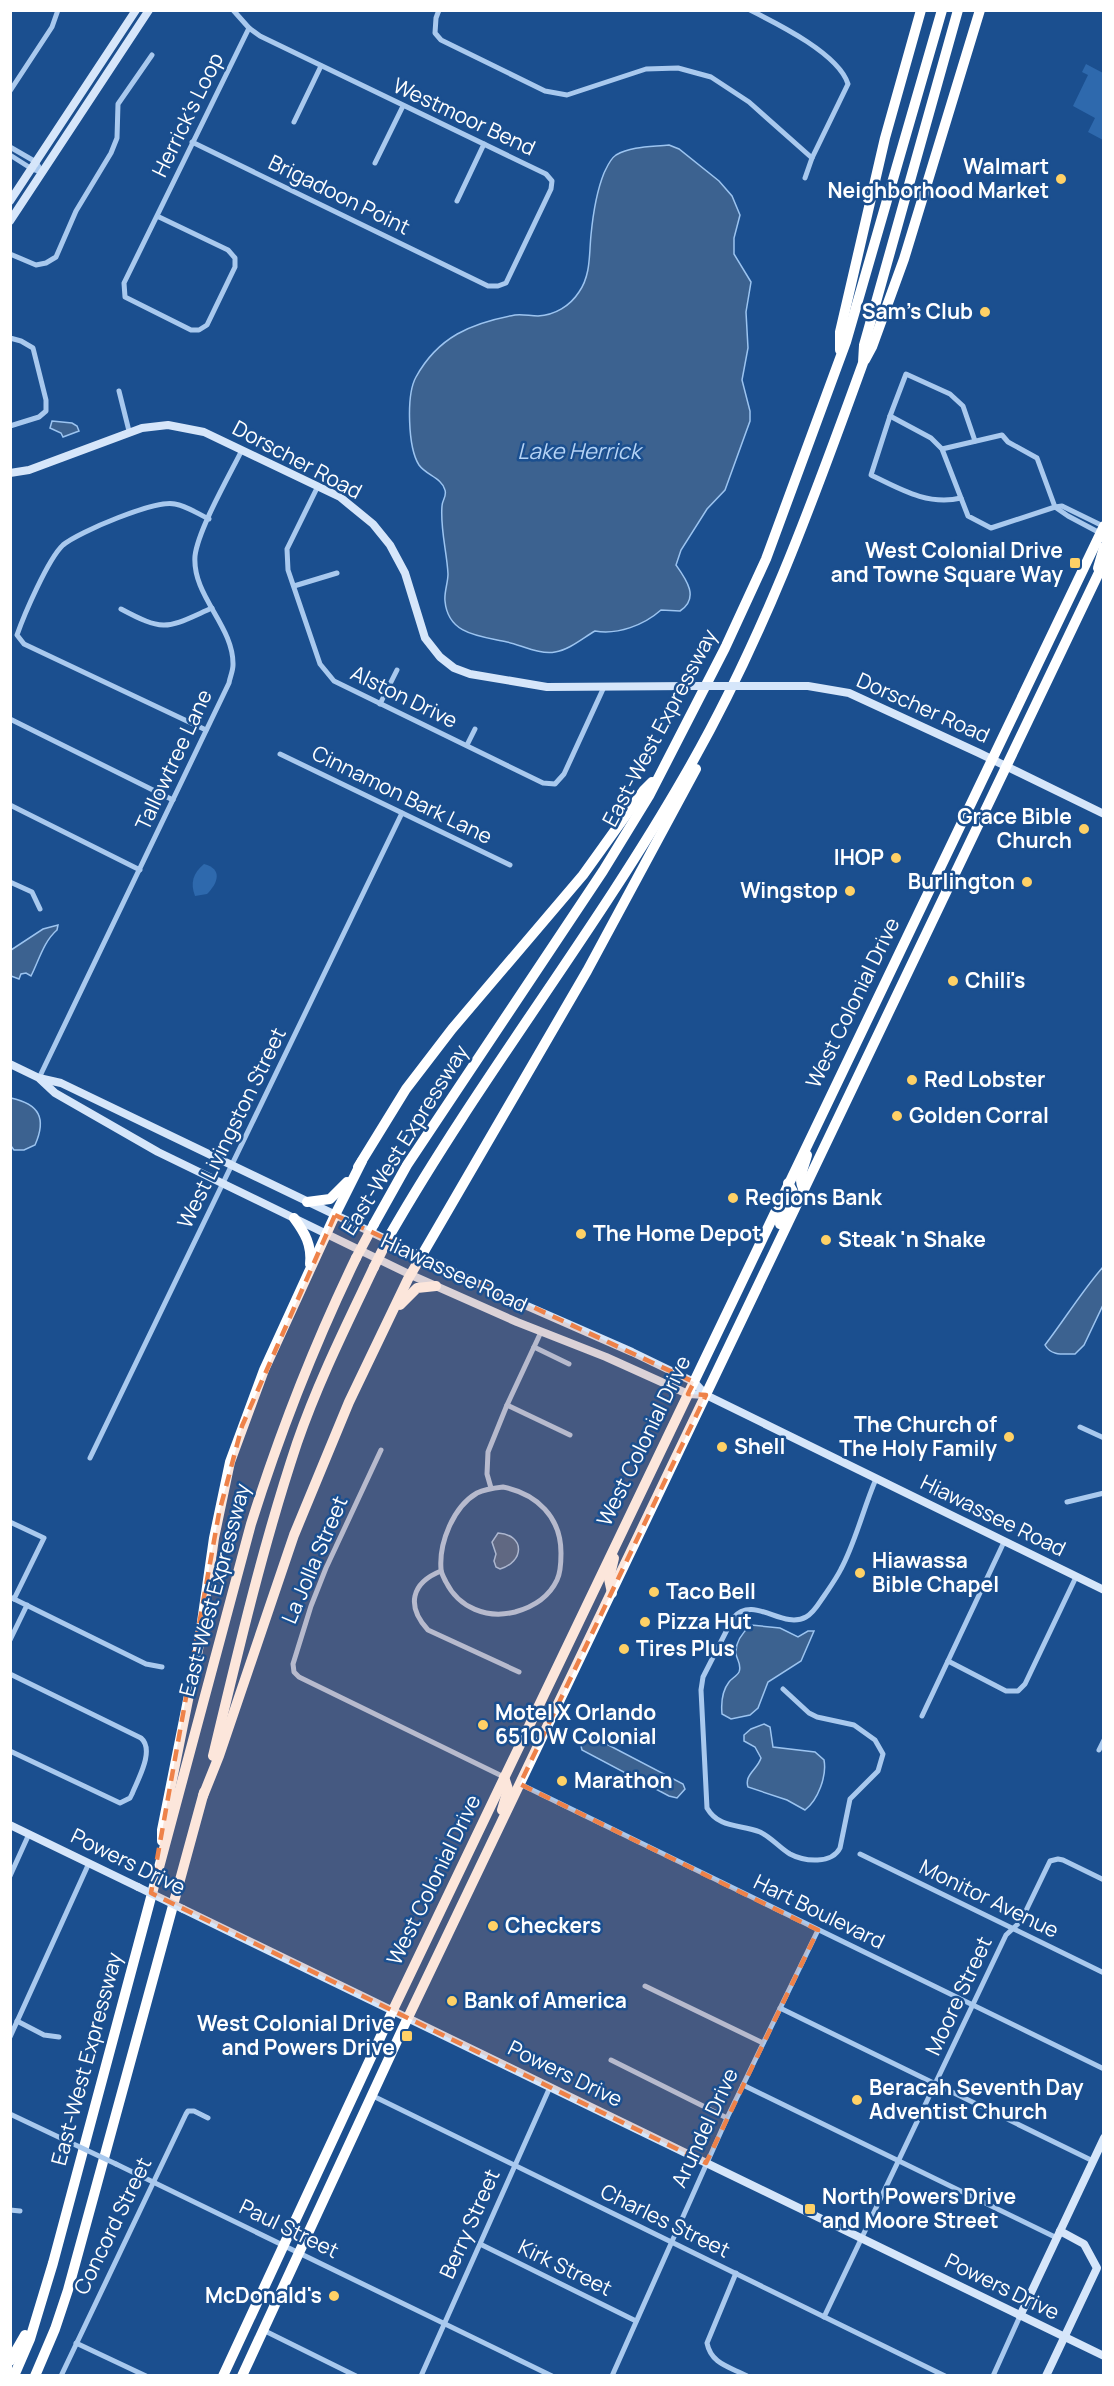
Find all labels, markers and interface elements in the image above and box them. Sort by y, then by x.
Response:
street label: Herrick's Loop [145,48,229,181]
street label: Westmoor Bend [389,71,540,161]
street label: Brigadoon Point [264,148,415,240]
place label: Walmart Neighborhood Market [828,152,1049,204]
marker: Walmart Neighborhood Market [1054,172,1068,186]
place label: Sam's Club [862,297,973,325]
marker: Sam's Club [978,305,992,319]
street label: Dorscher Road [228,413,367,505]
water label: Lake Herrick [517,436,644,466]
place label: West Colonial Drive and Towne Square Way [831,536,1063,588]
marker: West Colonial Drive and Towne Square Way [1068,556,1082,570]
street label: East-West Expressway [595,624,723,831]
street label: Alston Drive [346,658,462,734]
street label: Dorscher Road [853,665,994,749]
street label: Tallowtree Lane [128,685,218,834]
street label: Cinnamon Bark Lane [308,738,497,850]
place label: Grace Bible Church [957,802,1072,854]
marker: Grace Bible Church [1077,822,1091,836]
place label: IHOP [834,843,884,871]
marker: IHOP [889,851,903,865]
place label: Burlington [908,867,1015,895]
marker: Burlington [1020,875,1034,889]
place label: Wingstop [740,876,838,904]
marker: Wingstop [843,884,857,898]
street label: West Colonial Drive [799,913,906,1092]
place label: Chili's [965,966,1025,994]
marker: Chili's [946,974,960,988]
street label: West Livingston Street [170,1022,292,1233]
street label: East-West Expressway [334,1039,474,1240]
place label: Red Lobster [924,1065,1045,1093]
marker: Red Lobster [905,1073,919,1087]
place label: Golden Corral [909,1101,1049,1129]
marker: Golden Corral [890,1109,904,1123]
place label: Regions Bank [745,1183,882,1211]
marker: Regions Bank [726,1191,740,1205]
place label: The Home Depot [593,1219,761,1247]
place label: Steak 'n Shake [838,1225,986,1253]
street label: Hiawassee Road [377,1226,532,1318]
marker: The Home Depot [574,1227,588,1241]
marker: Steak 'n Shake [819,1233,833,1247]
street label: West Colonial Drive [590,1351,697,1530]
place label: The Church of The Holy Family [839,1410,997,1462]
marker: The Church of The Holy Family [1002,1430,1016,1444]
place label: Shell [734,1432,785,1460]
marker: Shell [715,1440,729,1454]
street label: Hiawassee Road [916,1468,1071,1562]
street label: East-West Expressway [172,1480,256,1699]
street label: La Jolla Street [275,1492,354,1628]
place label: Hiawassa Bible Chapel [872,1546,999,1598]
marker: Hiawassa Bible Chapel [853,1566,867,1580]
place label: Taco Bell [666,1577,756,1605]
marker: Taco Bell [647,1585,661,1599]
place label: Pizza Hut [657,1607,752,1635]
marker: Pizza Hut [638,1615,652,1629]
place label: Tires Plus [636,1634,735,1662]
marker: Tires Plus [617,1642,631,1656]
place label: Motel X Orlando 6510 W Colonial [495,1698,657,1750]
marker: Motel X Orlando 6510 W Colonial [476,1718,490,1732]
place label: Marathon [574,1766,673,1794]
marker: Marathon [555,1774,569,1788]
street label: West Colonial Drive [380,1790,487,1969]
street label: Powers Drive [67,1821,190,1901]
street label: Monitor Avenue [915,1852,1064,1944]
street label: Hart Boulevard [749,1867,890,1955]
place label: Checkers [505,1911,601,1939]
marker: Checkers [486,1919,500,1933]
street label: Moore Street [918,1932,998,2060]
street label: East-West Expressway [44,1949,128,2168]
place label: Bank of America [464,1986,627,2014]
marker: Bank of America [445,1994,459,2008]
place label: West Colonial Drive and Powers Drive [197,2009,395,2061]
marker: West Colonial Drive and Powers Drive [400,2029,414,2043]
street label: Powers Drive [504,2033,627,2113]
street label: Arundel Drive [664,2063,744,2192]
place label: Beracah Seventh Day Adventist Church [869,2073,1084,2125]
marker: Beracah Seventh Day Adventist Church [850,2093,864,2107]
street label: Concord Street [67,2152,157,2299]
street label: Berry Street [432,2164,506,2283]
street label: Charles Street [596,2177,735,2264]
place label: North Powers Drive and Moore Street [822,2182,1016,2234]
street label: Paul Street [235,2192,344,2264]
marker: North Powers Drive and Moore Street [803,2202,817,2216]
street label: Kirk Street [514,2232,617,2302]
street label: Powers Drive [941,2246,1064,2326]
place label: McDonald's [205,2281,322,2309]
marker: McDonald's [327,2289,341,2303]

